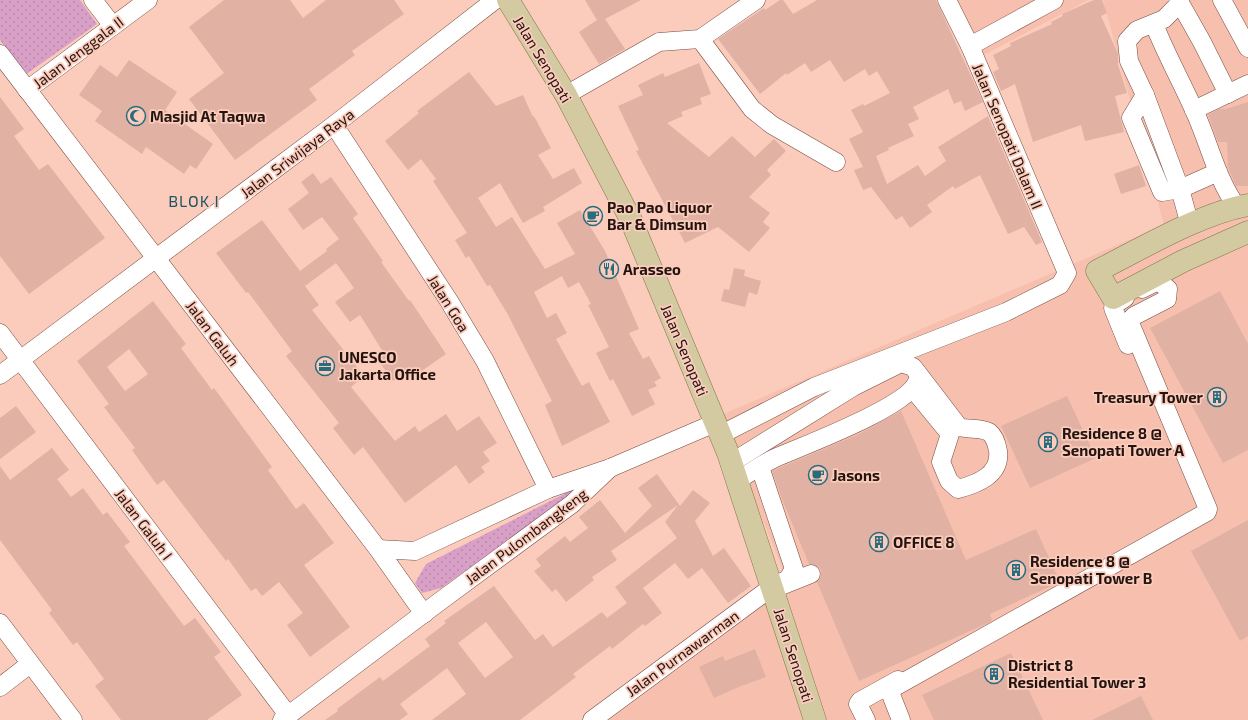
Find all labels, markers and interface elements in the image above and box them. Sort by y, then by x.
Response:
street label: Jalan Jenggala II [29,12,127,92]
street label: Jalan Senopati [510,12,576,106]
street label: Jalan Senopati Dalam II [969,60,1047,212]
street label: Jalan Sriwijaya Raya [237,104,358,202]
mosque icon: Masjid At Taqwa [125,105,147,127]
place label: Masjid At Taqwa [150,107,265,125]
district label: BLOK I [168,191,220,210]
place label: Pao Pao Liquor Bar & Dimsum [607,198,713,233]
cafe icon: Pao Pao Liquor Bar & Dimsum [582,205,604,227]
restaurant icon: Arasseo [598,258,620,280]
place label: Arasseo [623,260,681,278]
street label: Jalan Goa [424,271,474,335]
street label: Jalan Galuh [183,297,243,369]
street label: Jalan Senopati [658,301,712,399]
place label: UNESCO Jakarta Office [339,348,436,383]
office icon: UNESCO Jakarta Office [314,355,336,377]
building icon: Treasury Tower [1206,386,1228,408]
place label: Treasury Tower [1094,388,1204,407]
place label: Residence 8 @ Senopati Tower A [1062,424,1184,459]
building icon: Residence 8 @ Senopati Tower A [1037,431,1059,453]
cafe icon: Jasons [807,464,829,486]
place label: Jasons [832,466,880,484]
street label: Jalan Pulombangkeng [461,484,591,588]
street label: Jalan Galuh I [111,485,177,563]
building icon: OFFICE 8 [868,531,890,553]
place label: OFFICE 8 [893,533,955,551]
place label: Residence 8 @ Senopati Tower B [1030,552,1152,587]
building icon: Residence 8 @ Senopati Tower B [1005,559,1027,581]
street label: Jalan Purnawarman [622,606,742,700]
street label: Jalan Senopati [770,606,818,704]
place label: District 8 Residential Tower 3 [1008,656,1146,691]
building icon: District 8 Residential Tower 3 [983,663,1005,685]

